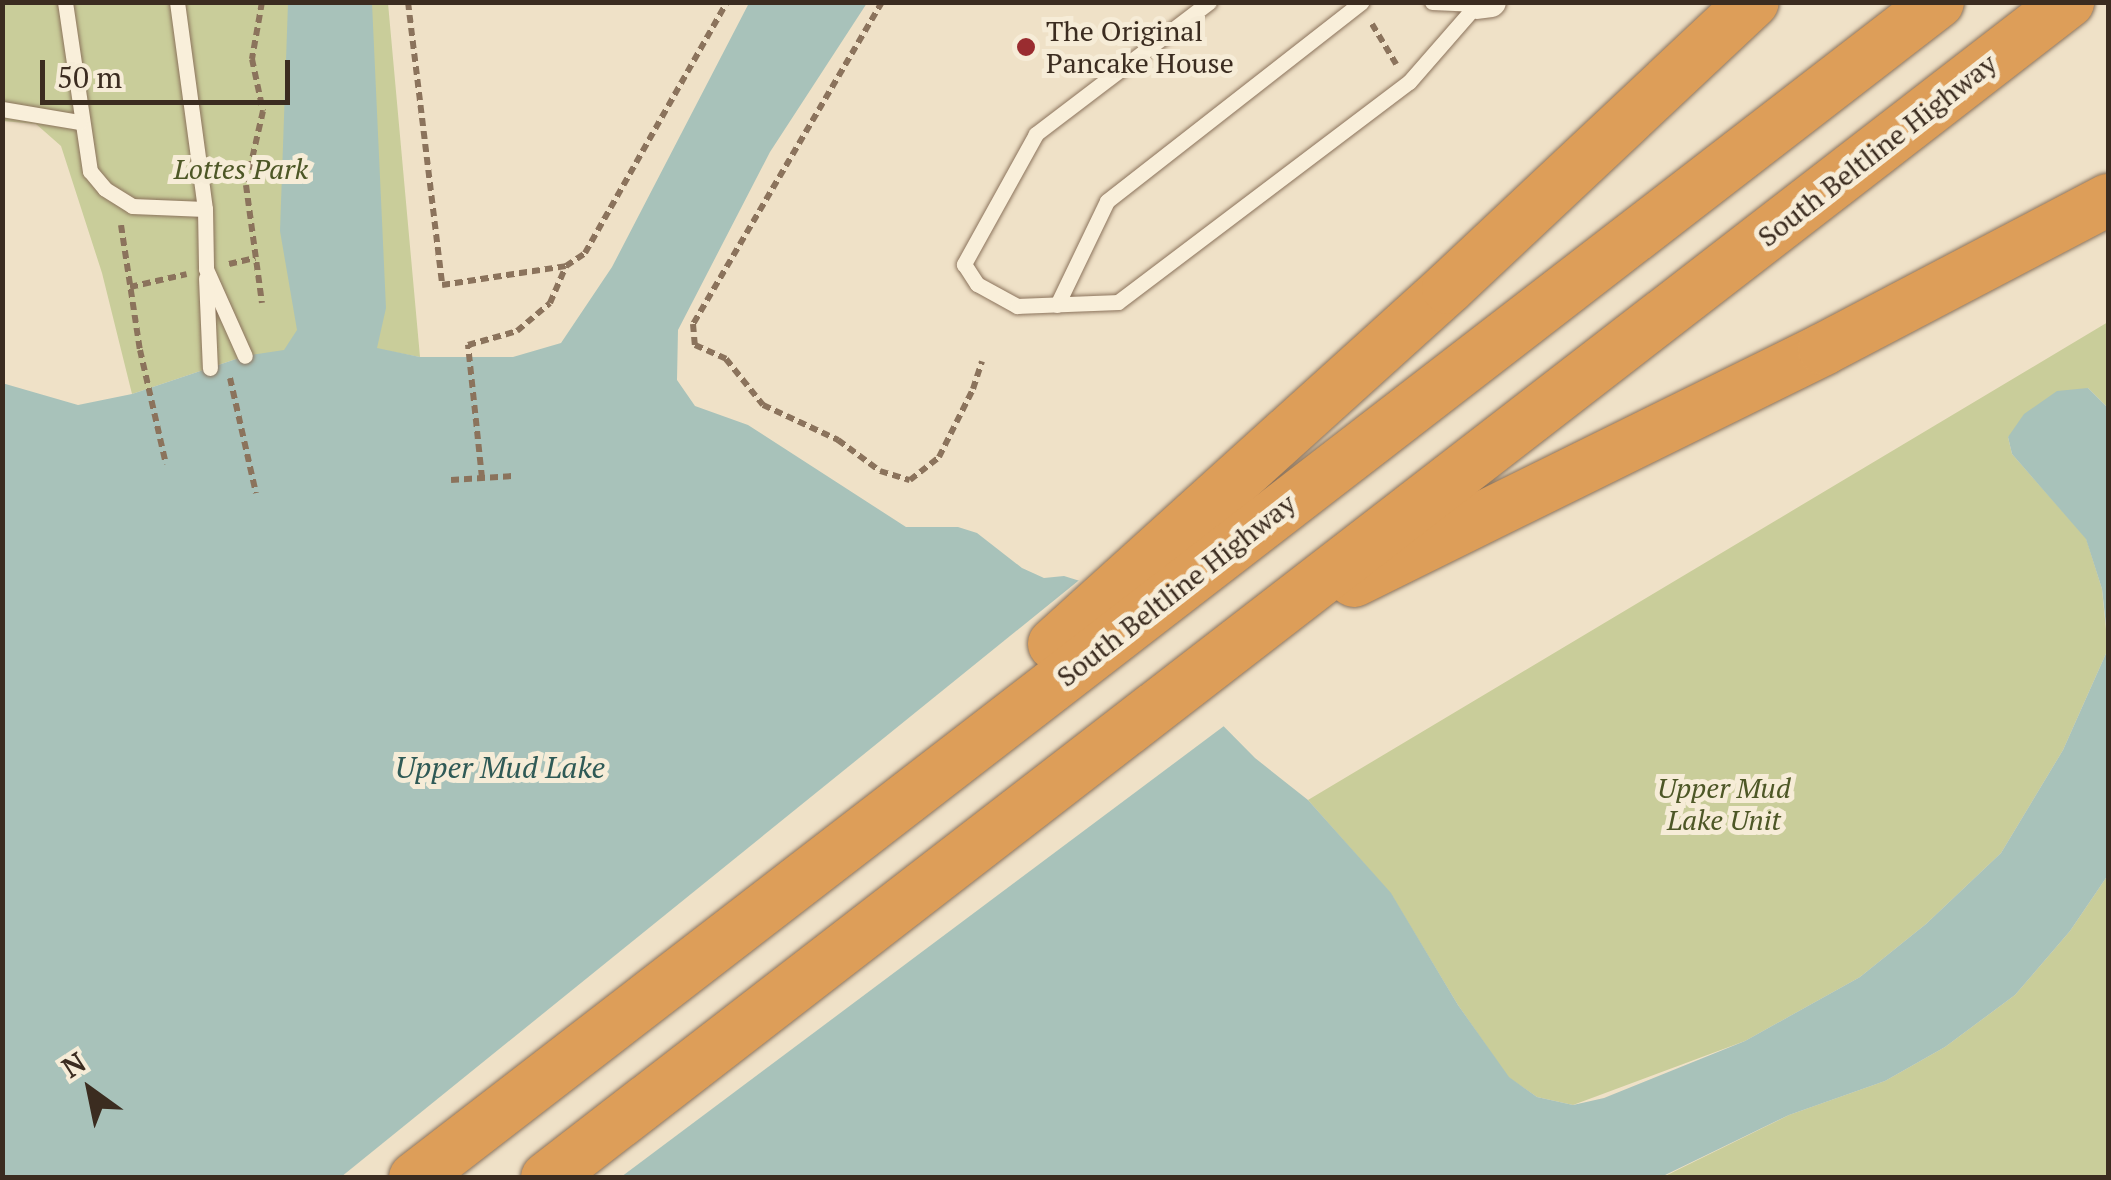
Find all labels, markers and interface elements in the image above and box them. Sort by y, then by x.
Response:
place label: The Original Pancake House [1046,14,1234,80]
marker: The Original Pancake House [1015,36,1037,58]
scale bar [45,40,295,102]
street label: South Beltline Highway [1751,46,2003,254]
text: 50 m [57,57,122,97]
park label: Lottes Park [174,152,308,186]
street label: South Beltline Highway [1050,486,1302,694]
water label: Upper Mud Lake [395,749,605,785]
park label: Upper Mud Lake Unit [1657,771,1791,837]
north arrow [40,1040,140,1140]
text: N [54,1043,92,1086]

